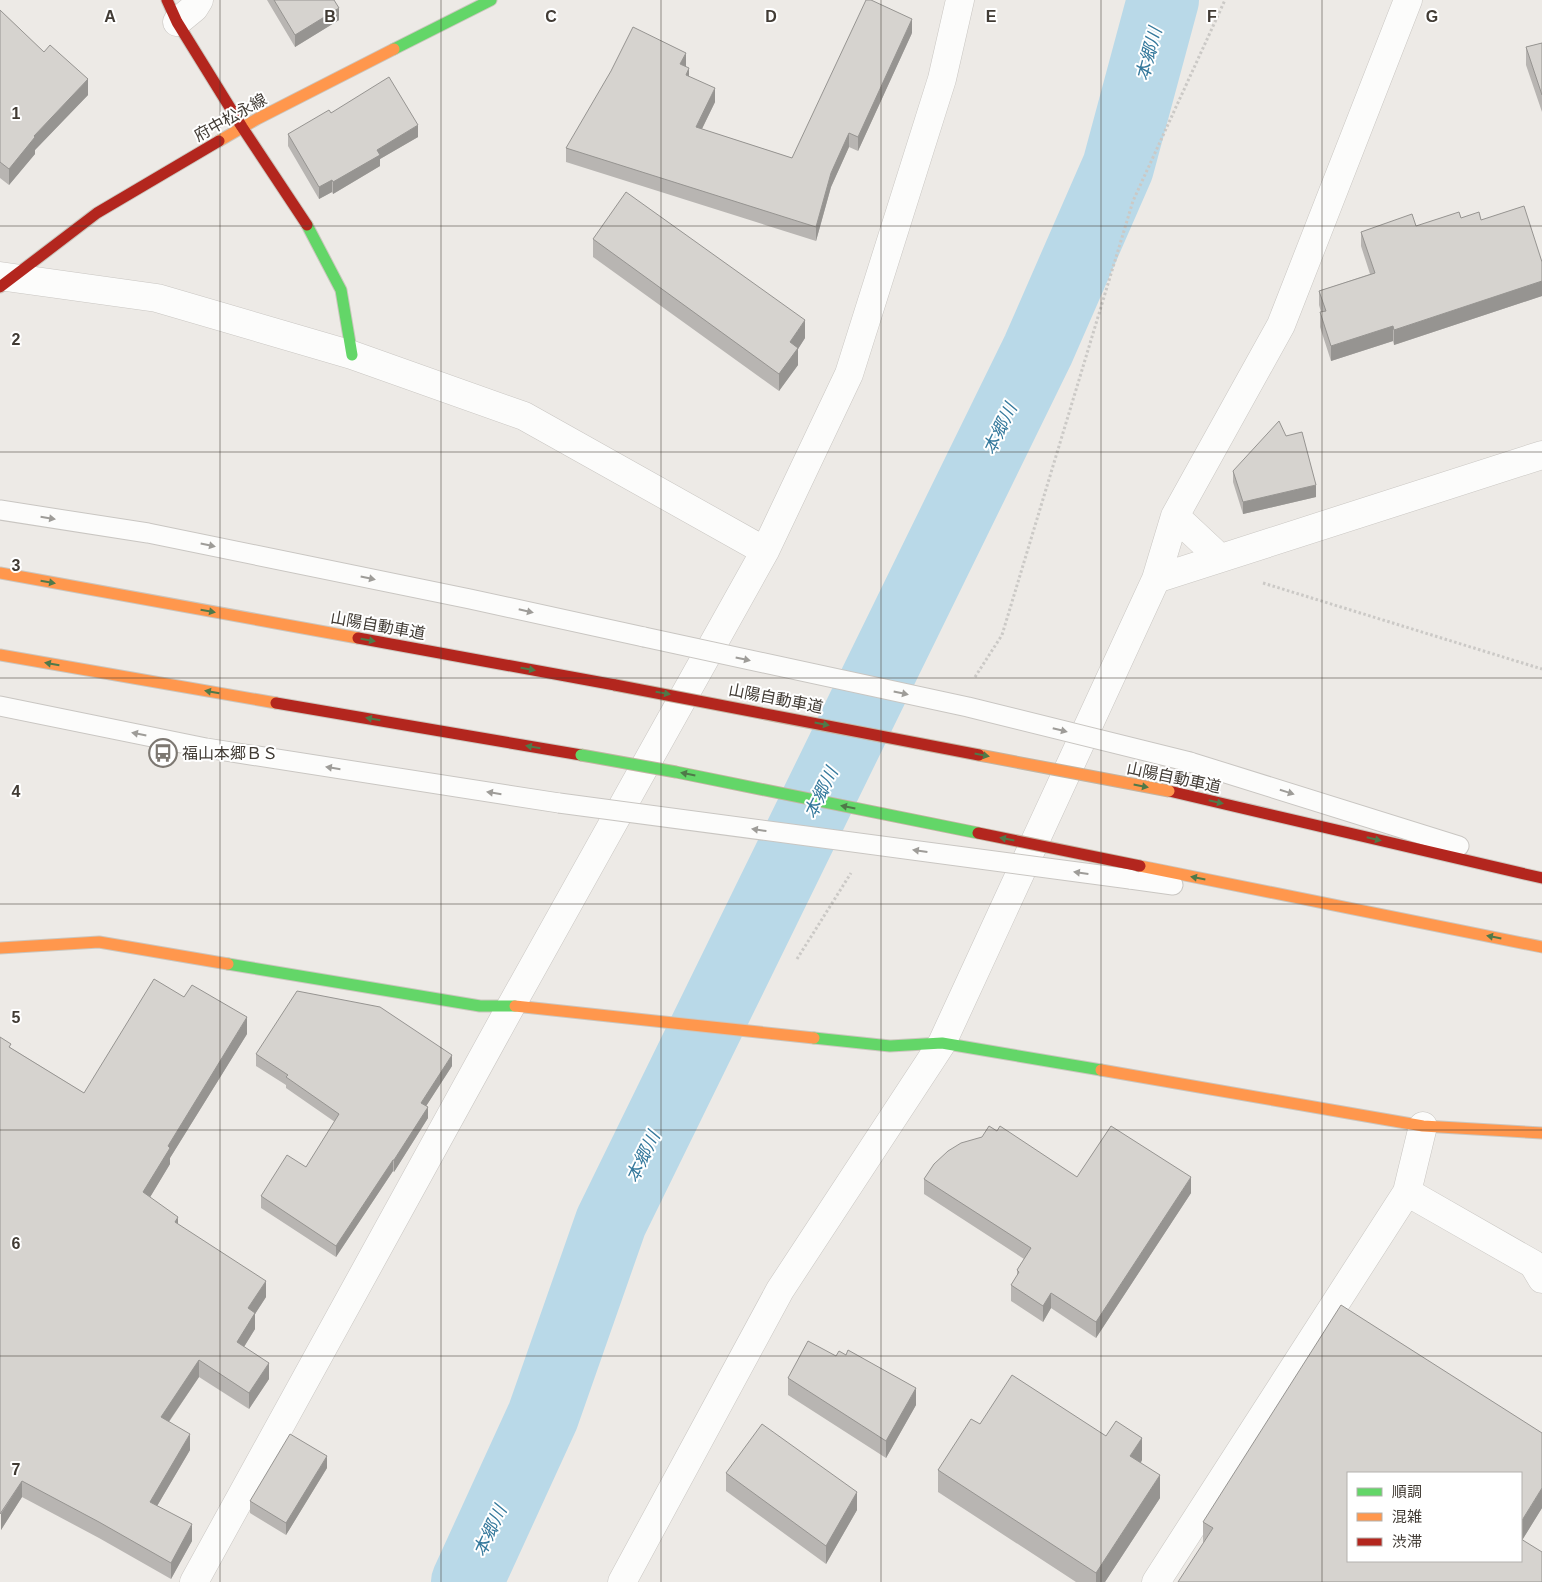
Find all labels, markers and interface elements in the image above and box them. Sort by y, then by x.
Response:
text: A [104,8,116,25]
text: B [324,8,336,25]
text: C [545,8,557,25]
text: D [765,8,777,25]
text: E [986,8,997,25]
text: F [1207,8,1217,25]
text: G [1426,8,1438,25]
water label: 本郷川 [1132,23,1166,83]
street label: 府中松永線 [191,91,269,144]
text: 1 [12,105,21,122]
text: 2 [12,331,21,348]
water label: 本郷川 [979,399,1022,458]
one-way arrow [41,514,57,522]
one-way arrow [201,541,216,549]
text: 3 [12,557,21,574]
one-way arrow [360,574,376,582]
one-way arrow [40,578,56,586]
one-way arrow [200,607,216,615]
one-way arrow [519,607,534,615]
street label: 山陽自動車道 [329,609,427,642]
one-way arrow [360,636,376,644]
one-way arrow [735,655,750,663]
one-way arrow [44,660,60,668]
one-way arrow [520,665,536,673]
street label: 山陽自動車道 [727,681,825,716]
one-way arrow [204,687,220,695]
one-way arrow [894,689,909,697]
one-way arrow [655,690,671,698]
one-way arrow [364,715,380,723]
one-way arrow [815,720,831,728]
one-way arrow [1052,726,1067,734]
one-way arrow [131,730,146,738]
bus stop icon: 福山本郷ＢＳ [148,738,178,768]
one-way arrow [524,743,540,751]
place label: 福山本郷ＢＳ [182,745,278,762]
one-way arrow [974,751,990,759]
street label: 山陽自動車道 [1125,759,1223,796]
one-way arrow [325,763,341,771]
water label: 本郷川 [800,763,843,822]
one-way arrow [681,770,696,778]
one-way arrow [1134,782,1150,790]
text: 4 [12,783,21,800]
one-way arrow [486,788,502,796]
one-way arrow [1280,789,1295,797]
one-way arrow [1209,798,1224,806]
one-way arrow [839,802,855,810]
one-way arrow [751,826,767,834]
one-way arrow [999,835,1014,843]
one-way arrow [1367,835,1382,843]
one-way arrow [912,847,928,855]
one-way arrow [1073,869,1089,877]
one-way arrow [1189,873,1205,881]
one-way arrow [1486,933,1502,941]
text: 5 [12,1009,21,1026]
water label: 本郷川 [622,1127,665,1186]
text: 6 [12,1235,21,1252]
text: 7 [12,1461,21,1478]
legend [1347,1472,1522,1562]
text: 順調 [1392,1483,1422,1500]
water label: 本郷川 [470,1500,511,1560]
text: 混雑 [1392,1508,1422,1525]
text: 渋滞 [1392,1533,1422,1550]

